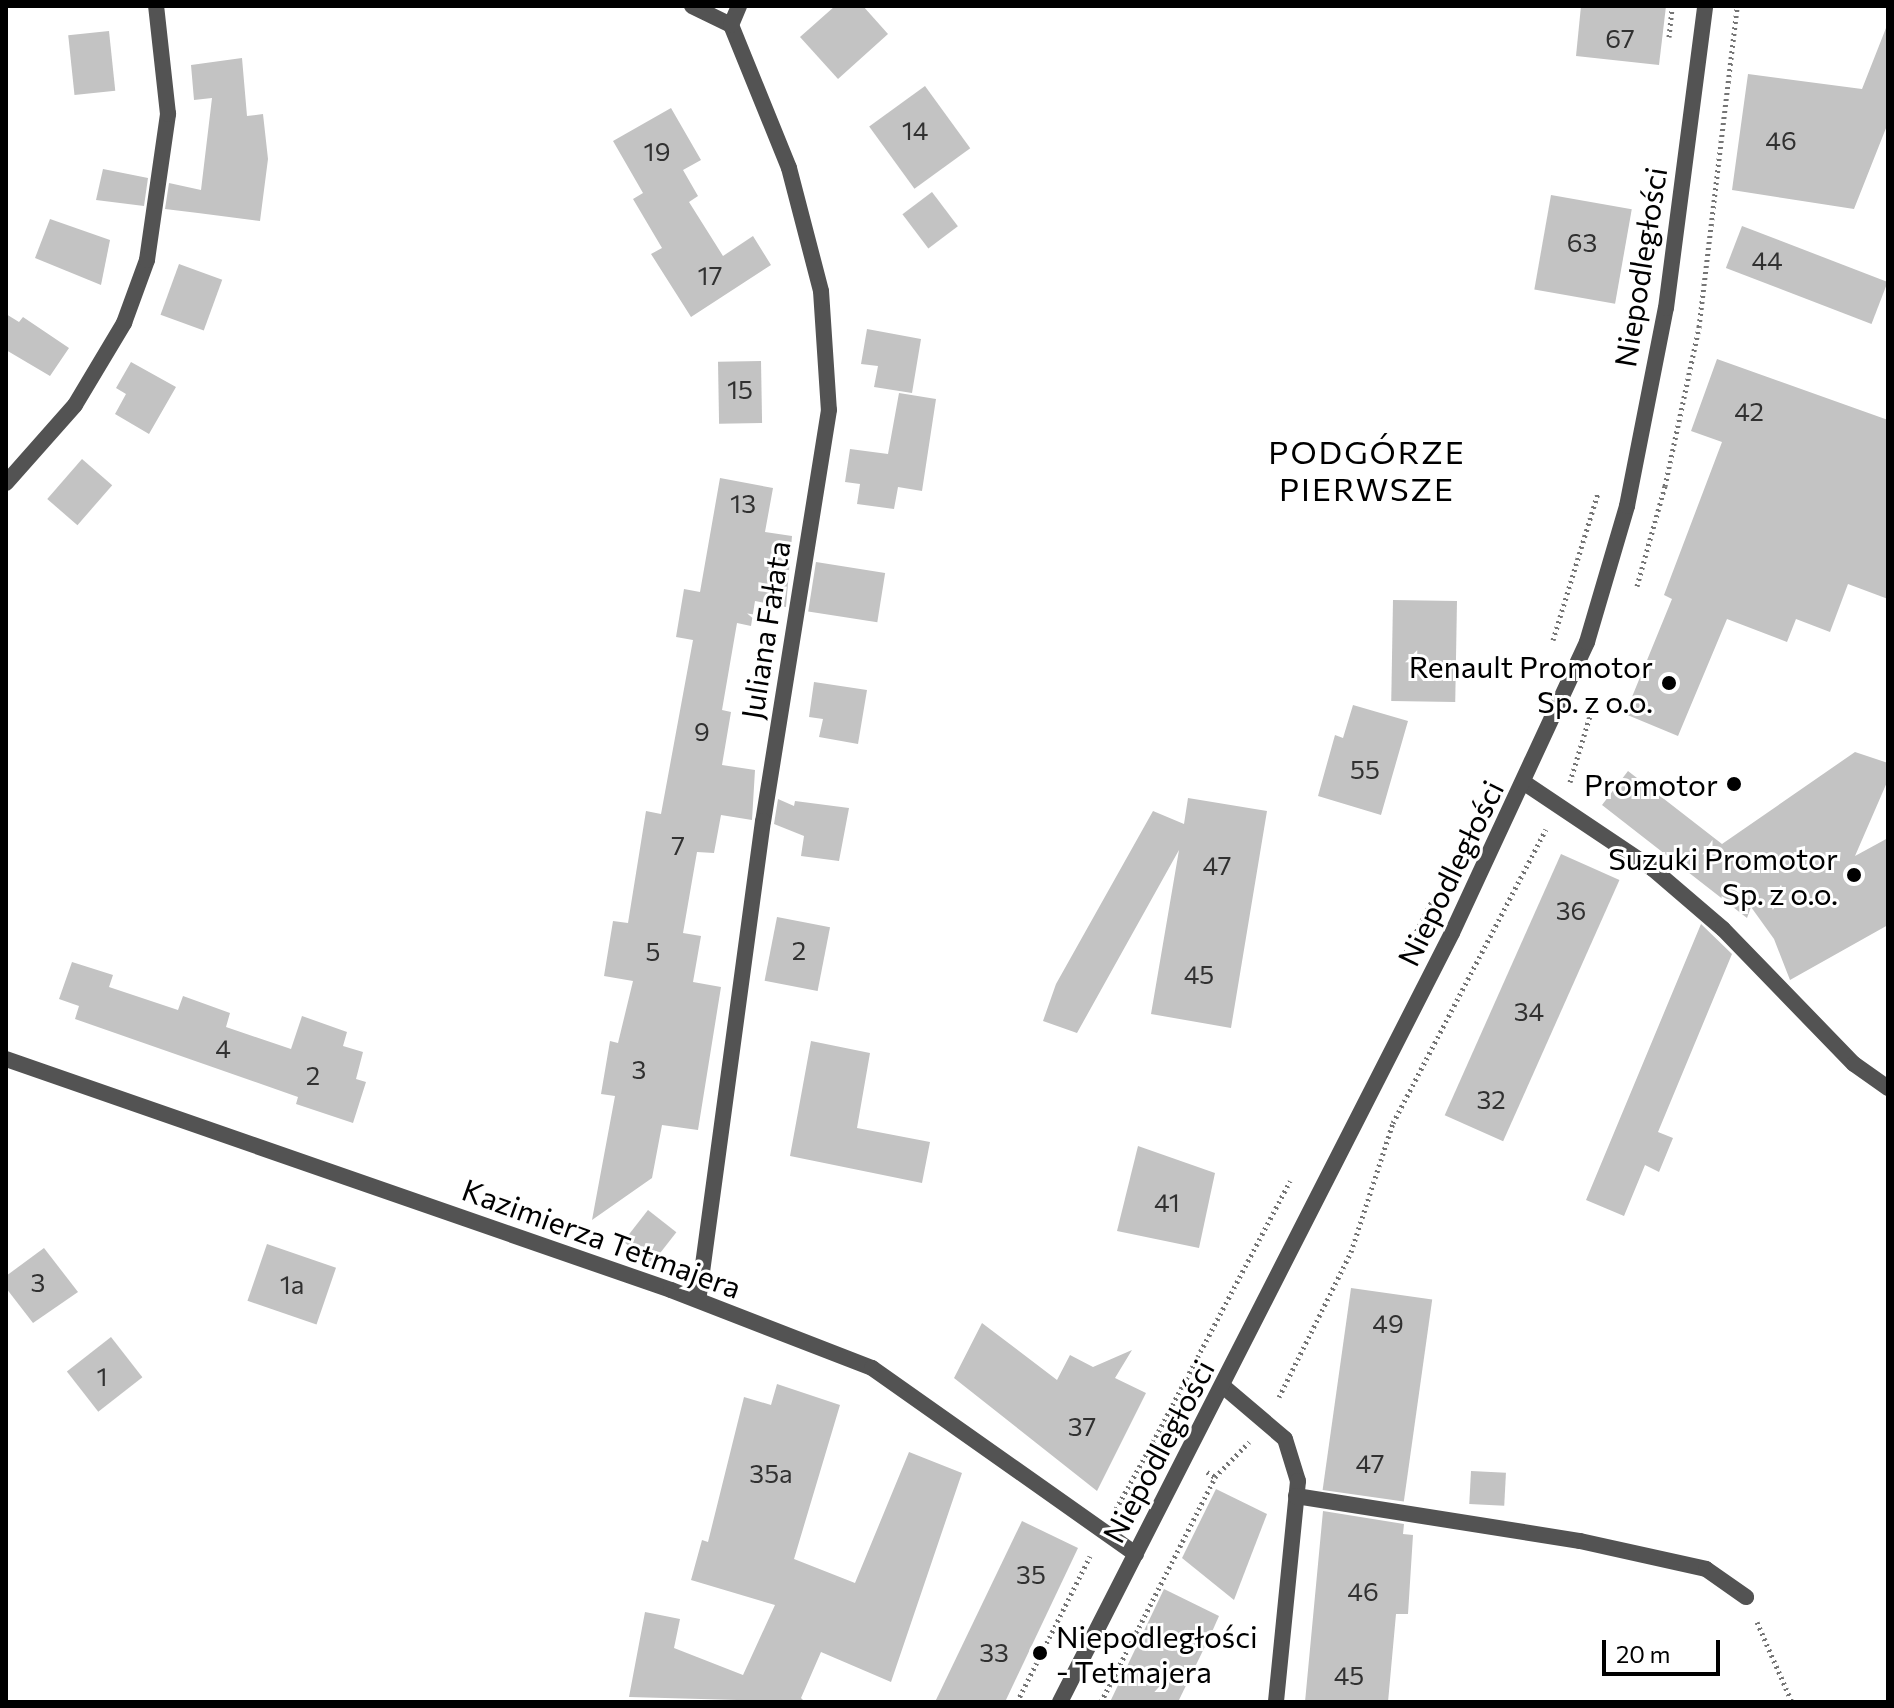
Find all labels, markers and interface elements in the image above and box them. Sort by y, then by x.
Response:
house number: 67 [1605,22,1635,54]
house number: 14 [902,114,928,146]
house number: 46 [1765,124,1797,156]
house number: 19 [644,135,670,167]
street label: Niepodległości [1606,165,1674,369]
house number: 63 [1567,226,1597,258]
house number: 44 [1751,244,1783,276]
house number: 17 [698,259,722,291]
house number: 15 [727,373,753,405]
house number: 42 [1734,395,1764,427]
district label: PODGÓRZE PIERWSZE [1268,433,1466,508]
house number: 13 [730,487,756,519]
street label: Juliana Fałata [733,538,797,722]
place label: Renault Promotor Sp. z o.o. [1409,648,1653,718]
marker: Renault Promotor Sp. z o.o. [1660,674,1678,692]
house number: 9 [694,715,710,747]
house number: 55 [1350,753,1380,785]
place label: Promotor [1584,766,1718,802]
street label: Niepodległości [1390,774,1510,972]
marker: Promotor [1725,775,1743,793]
house number: 7 [671,829,685,861]
place label: Suzuki Promotor Sp. z o.o. [1608,840,1838,910]
house number: 47 [1203,849,1231,881]
marker: Suzuki Promotor Sp. z o.o. [1845,866,1863,884]
house number: 36 [1556,894,1586,926]
house number: 2 [792,934,806,966]
house number: 5 [646,935,660,967]
house number: 45 [1184,958,1214,990]
house number: 34 [1514,995,1544,1027]
house number: 4 [215,1032,231,1064]
house number: 3 [632,1053,646,1085]
house number: 2 [306,1059,320,1091]
house number: 32 [1476,1083,1506,1115]
street label: Kazimierza Tetmajera [458,1171,746,1305]
house number: 41 [1154,1186,1180,1218]
house number: 3 [31,1266,45,1298]
house number: 1a [280,1268,304,1300]
house number: 49 [1372,1307,1404,1339]
street label: Niepodległości [1095,1353,1221,1549]
house number: 1 [96,1360,108,1392]
house number: 37 [1068,1410,1096,1442]
house number: 47 [1356,1447,1384,1479]
house number: 35a [749,1457,793,1489]
house number: 35 [1016,1558,1046,1590]
house number: 46 [1347,1575,1379,1607]
place label: Niepodległości - Tetmajera [1056,1618,1258,1688]
scale bar [1606,1624,1724,1674]
house number: 33 [979,1636,1009,1668]
text: 20 m [1616,1639,1670,1668]
marker: Niepodległości - Tetmajera [1031,1644,1049,1662]
house number: 45 [1334,1659,1364,1691]

